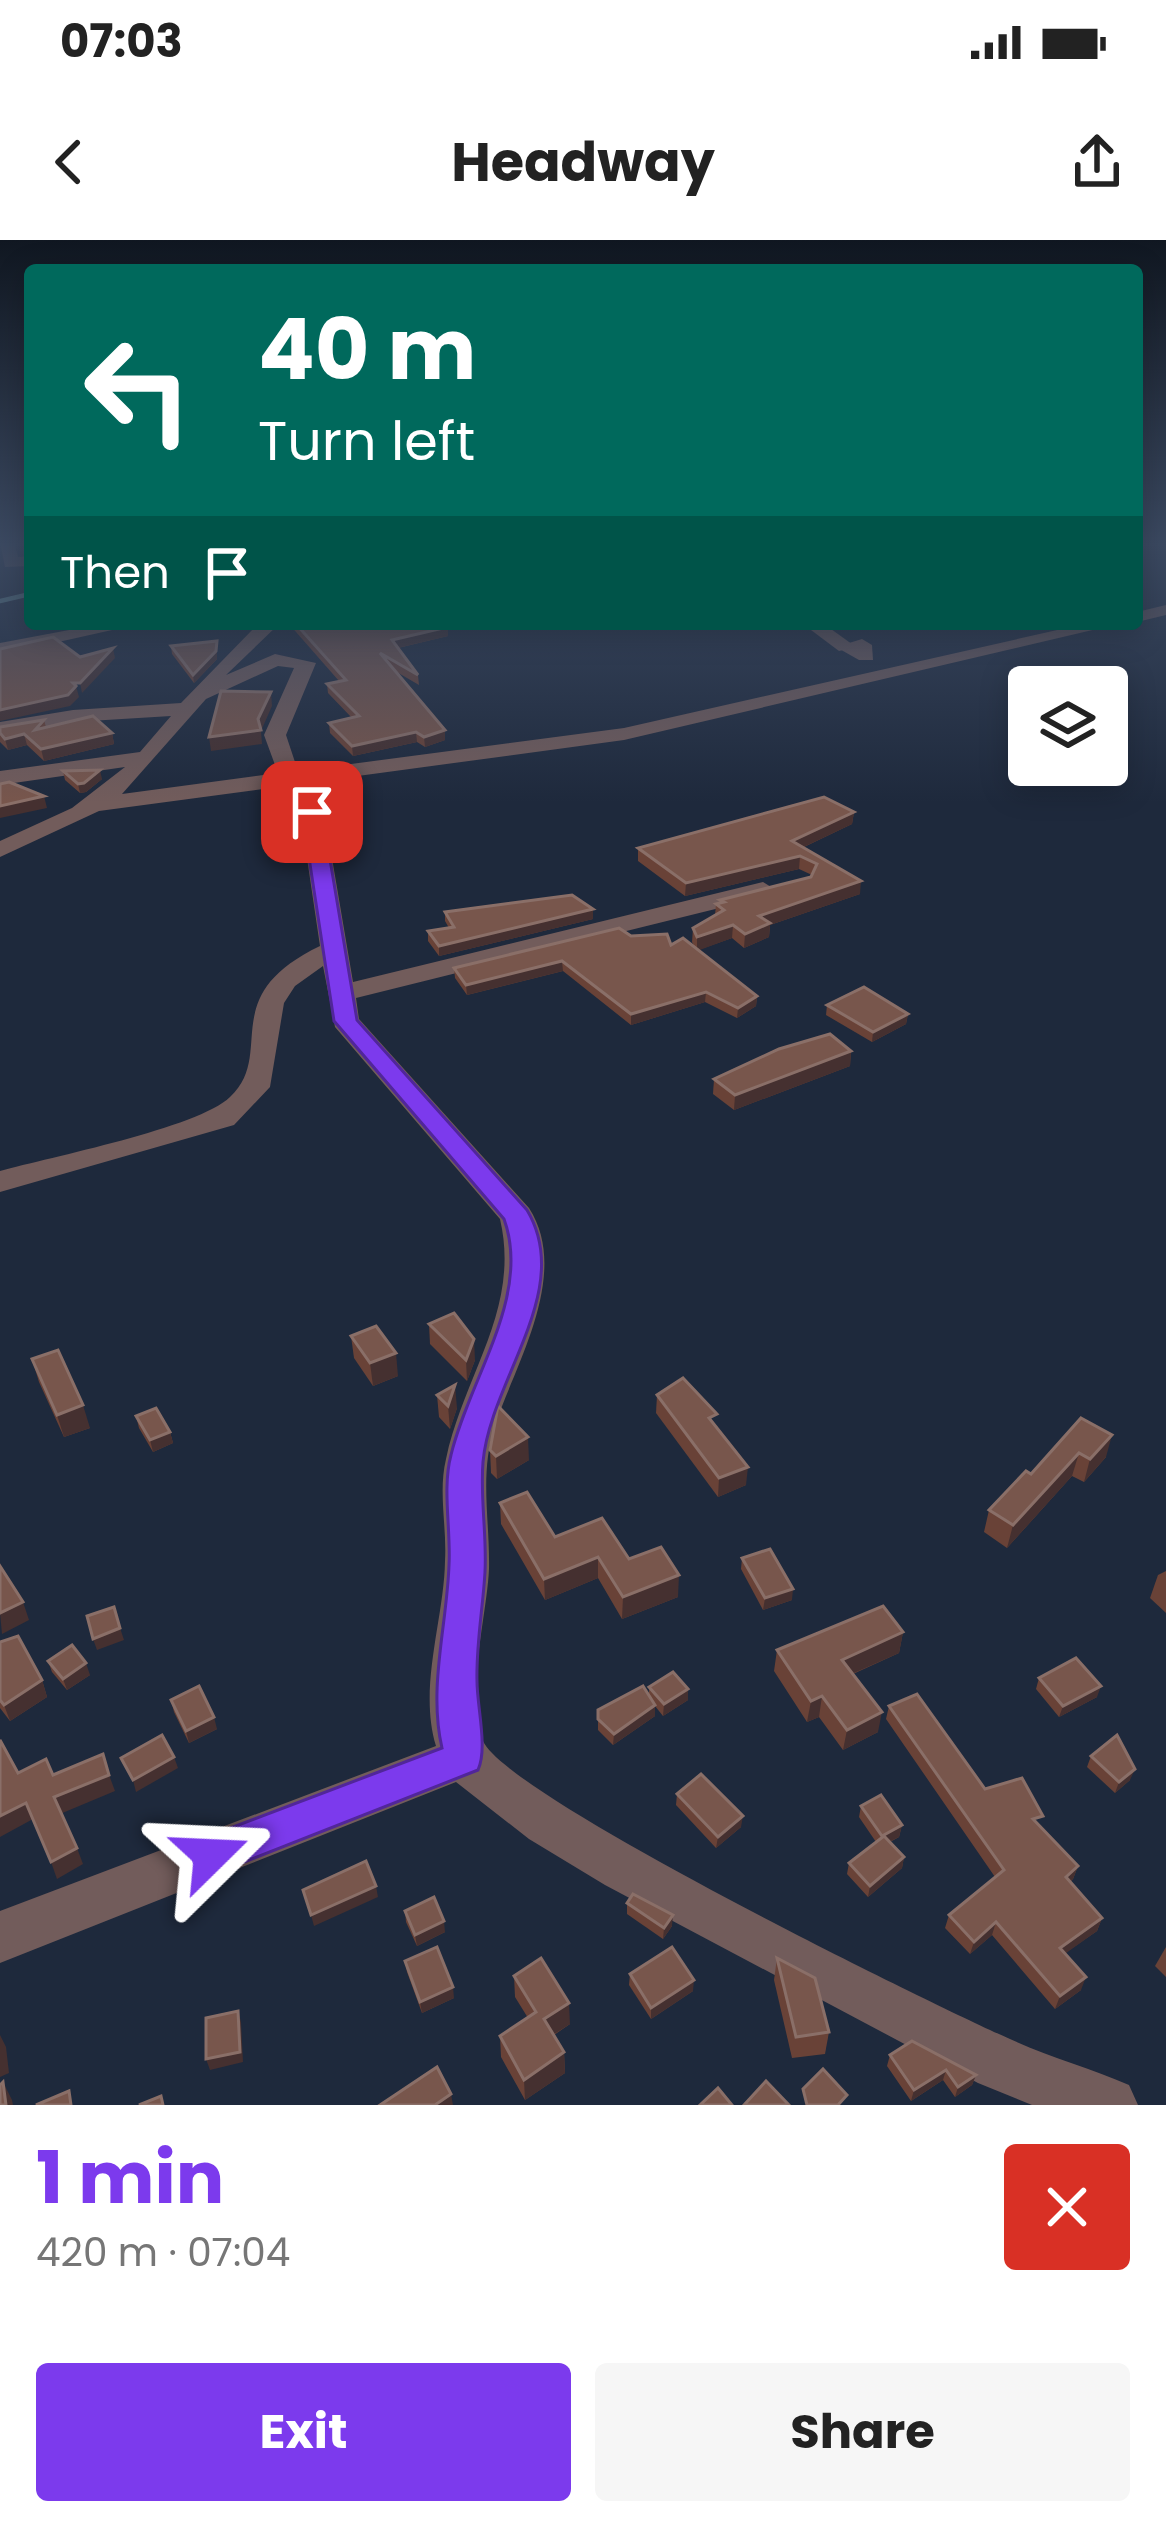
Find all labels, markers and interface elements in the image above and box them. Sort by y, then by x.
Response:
text: 07:03 [60,10,183,73]
text: Headway [451,124,715,200]
icon: back [36,129,102,195]
icon: share [1064,129,1130,195]
text: 40 m [258,291,476,408]
icon: left [60,312,216,468]
text: Turn left [258,403,475,479]
icon: arrive [194,540,260,606]
text: Then [60,541,170,604]
map controls [1008,666,1128,786]
button: layers [1008,666,1128,786]
pin [261,761,363,863]
icon: arrive [279,779,345,845]
position arrow [148,1792,274,1918]
text: 1 min [36,2127,224,2228]
button: close [1004,2144,1130,2270]
text: 420 m · 07:04 [36,2225,290,2280]
button: Exit [36,2363,571,2501]
button: Share [595,2363,1130,2501]

